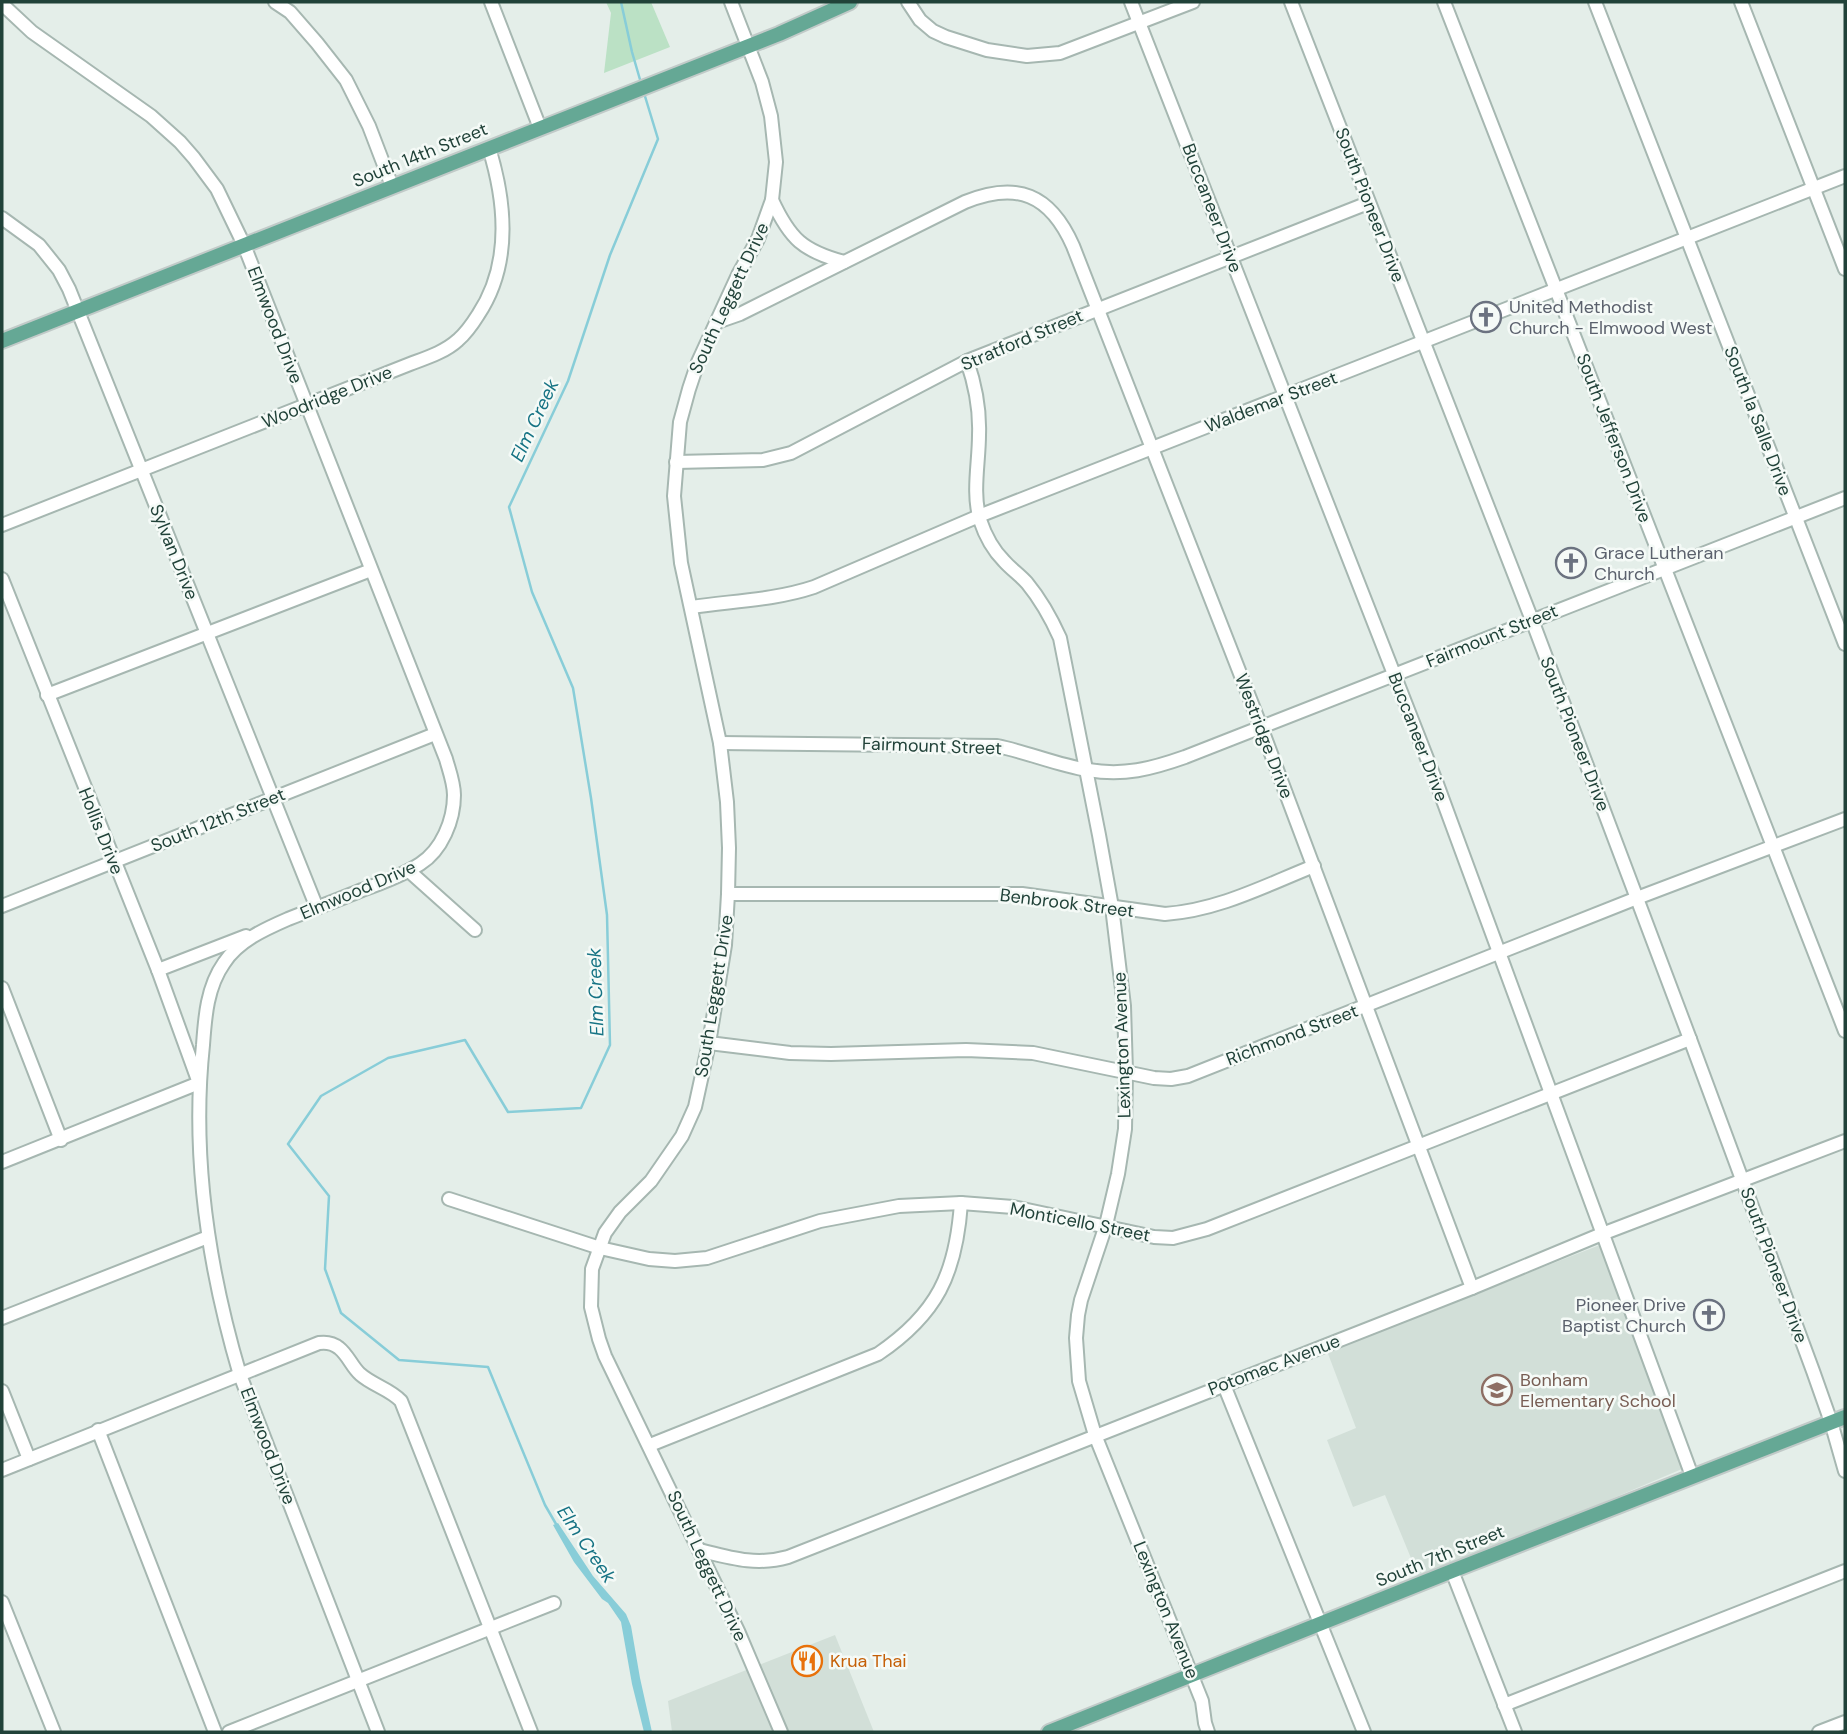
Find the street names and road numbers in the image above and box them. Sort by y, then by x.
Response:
street label: South 14th Street [349,117,491,193]
street label: South Pioneer Drive [1329,124,1411,286]
street label: Buccaneer Drive [1176,140,1248,276]
street label: South Leggett Drive [683,219,775,377]
street label: Elmwood Drive [242,263,308,387]
street label: Stratford Street [957,303,1087,377]
street label: South la Salle Drive [1718,343,1798,499]
street label: South Jefferson Drive [1571,350,1657,526]
street label: Woodridge Drive [258,360,396,434]
street label: Waldemar Street [1201,366,1341,438]
street label: Sylvan Drive [144,501,204,603]
street label: Fairmount Street [1423,599,1561,673]
street label: South Pioneer Drive [1534,653,1616,815]
street label: Buccaneer Drive [1382,669,1454,805]
street label: Westridge Drive [1229,670,1299,802]
street label: Fairmount Street [862,732,1002,760]
street label: South 12th Street [147,782,289,858]
street label: Hollis Drive [73,784,129,878]
street label: Elmwood Drive [296,855,420,925]
street label: Benbrook Street [998,883,1136,923]
street label: South Leggett Drive [689,913,739,1079]
street label: Lexington Avenue [1107,971,1137,1119]
street label: Richmond Street [1222,999,1362,1071]
street label: South Pioneer Drive [1735,1184,1813,1346]
street label: Monticello Street [1008,1197,1152,1247]
street label: Potomac Avenue [1204,1329,1344,1401]
street label: Elmwood Drive [235,1384,301,1508]
street label: South Leggett Drive [661,1487,753,1645]
street label: South 7th Street [1372,1519,1508,1593]
street label: Lexington Avenue [1127,1538,1205,1682]

